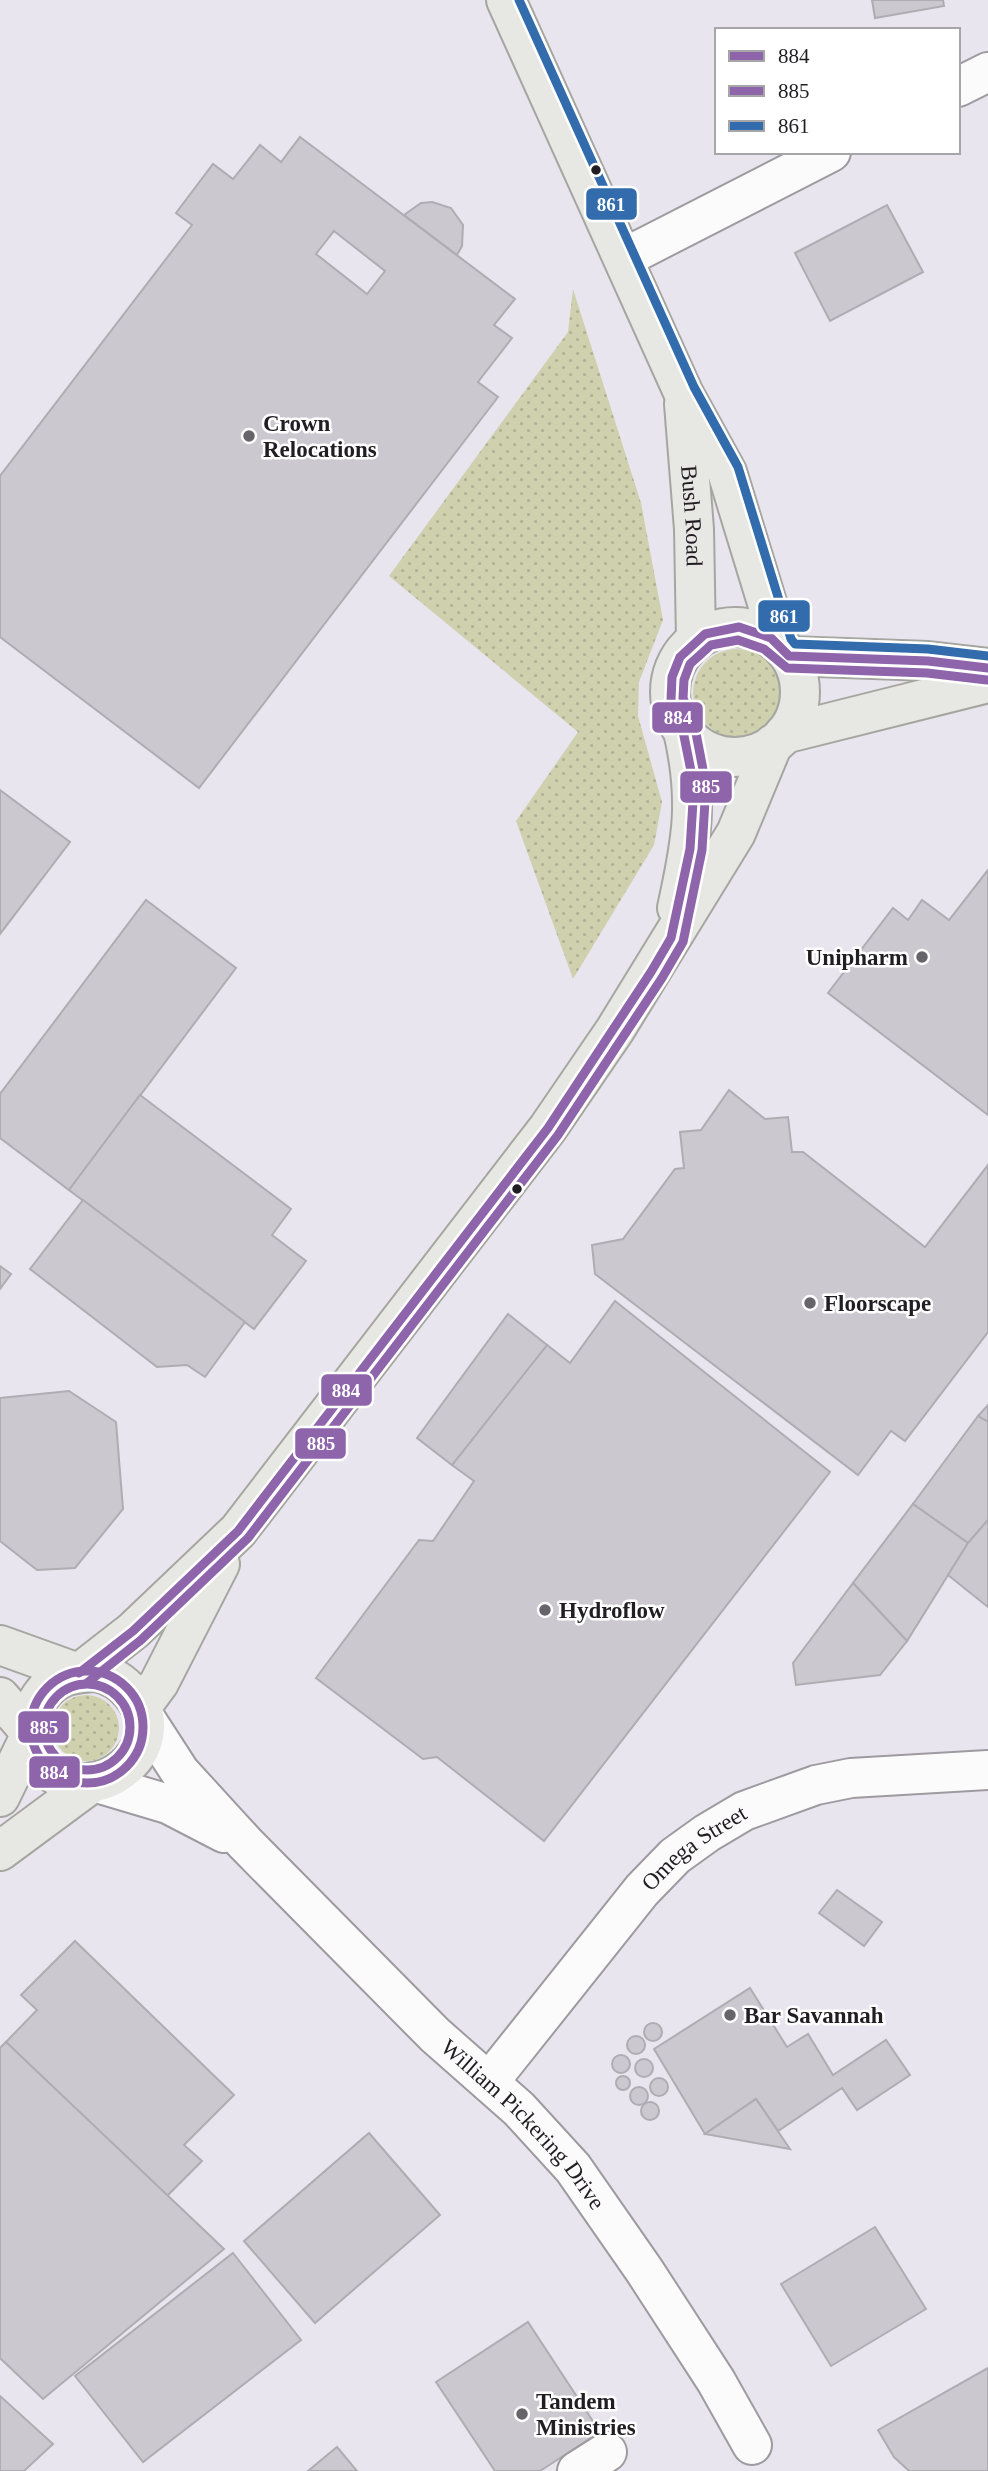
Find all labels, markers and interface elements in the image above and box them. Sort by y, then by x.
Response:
legend [715,28,960,154]
text: 884 [778,44,810,68]
text: 885 [778,79,810,103]
text: 861 [778,114,810,138]
unlabelled marker [589,163,603,177]
line badge: 861 [585,187,638,221]
text: 861 [597,194,625,215]
place label: Crown Relocations [263,411,377,462]
marker: Crown Relocations [241,428,257,444]
street label: Bush Road [676,464,707,567]
line badge: 861 [757,599,811,633]
text: 861 [770,606,798,627]
line badge: 884 [651,701,704,734]
text: 884 [664,707,693,728]
line badge: 885 [679,770,733,804]
text: 885 [692,776,720,797]
place label: Unipharm [806,945,908,970]
marker: Unipharm [914,949,930,965]
unlabelled marker [510,1182,524,1196]
place label: Floorscape [824,1291,931,1316]
marker: Floorscape [802,1295,818,1311]
line badge: 884 [320,1373,373,1407]
text: 884 [332,1380,361,1401]
line badge: 885 [294,1427,347,1460]
text: 885 [307,1433,335,1454]
place label: Hydroflow [559,1598,665,1623]
marker: Hydroflow [537,1602,553,1618]
line badge: 885 [17,1710,70,1744]
text: 885 [30,1717,58,1738]
line badge: 884 [28,1755,81,1789]
text: 884 [40,1762,69,1783]
street label: Omega Street [636,1800,751,1895]
place label: Bar Savannah [744,2003,884,2028]
marker: Bar Savannah [722,2007,738,2023]
street label: William Pickering Drive [436,2034,610,2214]
place label: Tandem Ministries [536,2389,636,2440]
marker: Tandem Ministries [514,2406,530,2422]

